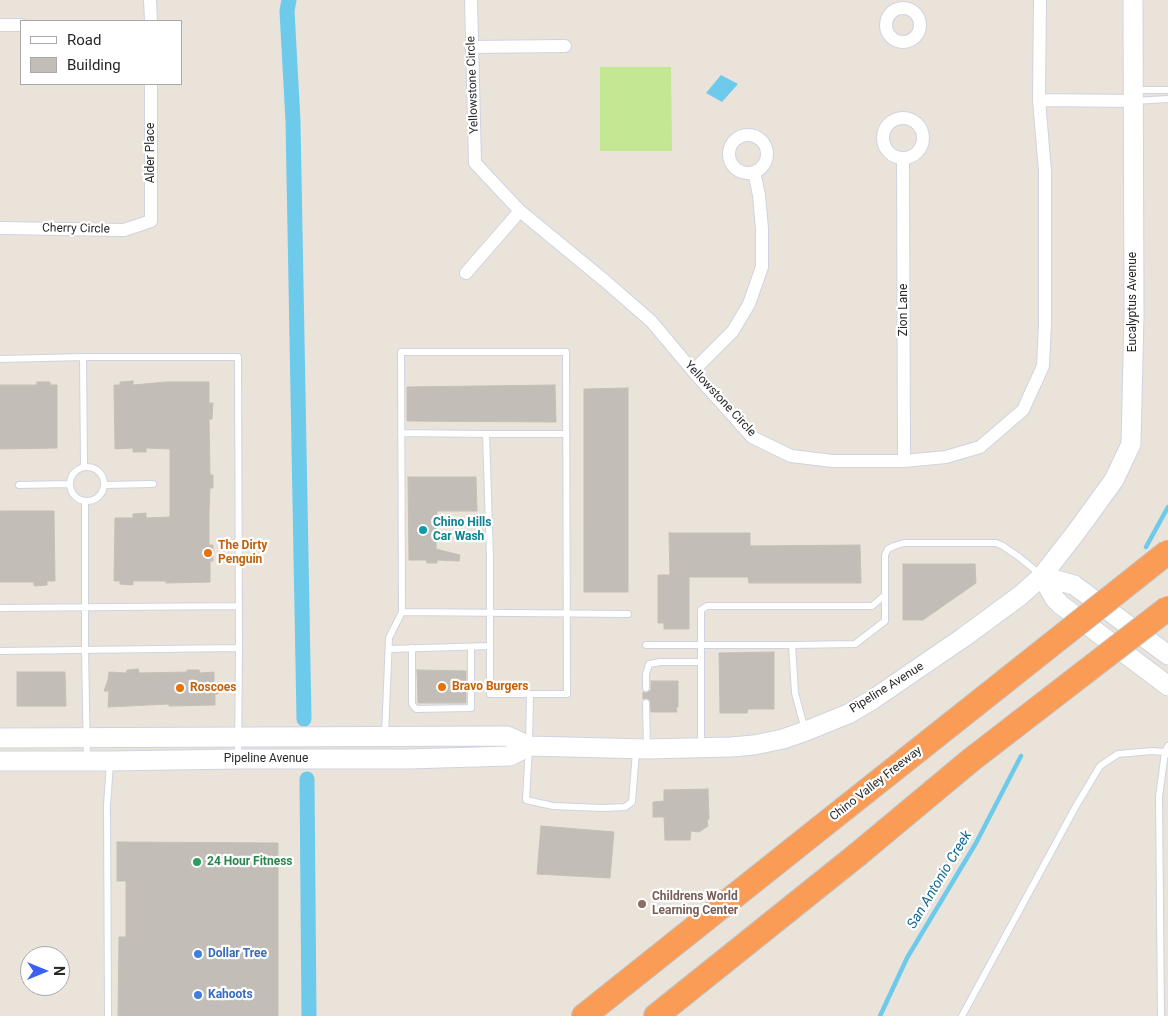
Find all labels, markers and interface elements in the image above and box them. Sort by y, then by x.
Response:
legend [20,20,182,85]
text: Road [67,31,101,49]
street label: Yellowstone Circle [464,36,482,134]
text: Building [67,56,121,74]
street label: Alder Place [144,123,158,183]
street label: Cherry Circle [42,221,110,237]
street label: Eucalyptus Avenue [1126,252,1140,352]
street label: Zion Lane [897,284,911,336]
street label: Yellowstone Circle [681,358,759,440]
place label: Chino Hills Car Wash [433,516,491,544]
marker: Chino Hills Car Wash [417,524,429,536]
place label: The Dirty Penguin [218,539,267,567]
marker: The Dirty Penguin [202,547,214,559]
street label: Pipeline Avenue [847,659,927,717]
place label: Bravo Burgers [452,680,528,694]
place label: Roscoes [190,681,236,695]
marker: Bravo Burgers [436,681,448,693]
marker: Roscoes [174,682,186,694]
street label: Chino Valley Freeway [827,744,925,824]
street label: Pipeline Avenue [224,752,308,766]
water label: San Antonio Creek [904,828,976,932]
place label: 24 Hour Fitness [207,855,292,869]
marker: 24 Hour Fitness [191,856,203,868]
place label: Childrens World Learning Center [652,890,738,918]
marker: Childrens World Learning Center [636,898,648,910]
north arrow [20,946,70,996]
place label: Dollar Tree [208,947,267,961]
marker: Dollar Tree [192,948,204,960]
text: N [51,966,67,976]
place label: Kahoots [208,988,253,1002]
marker: Kahoots [192,989,204,1001]

